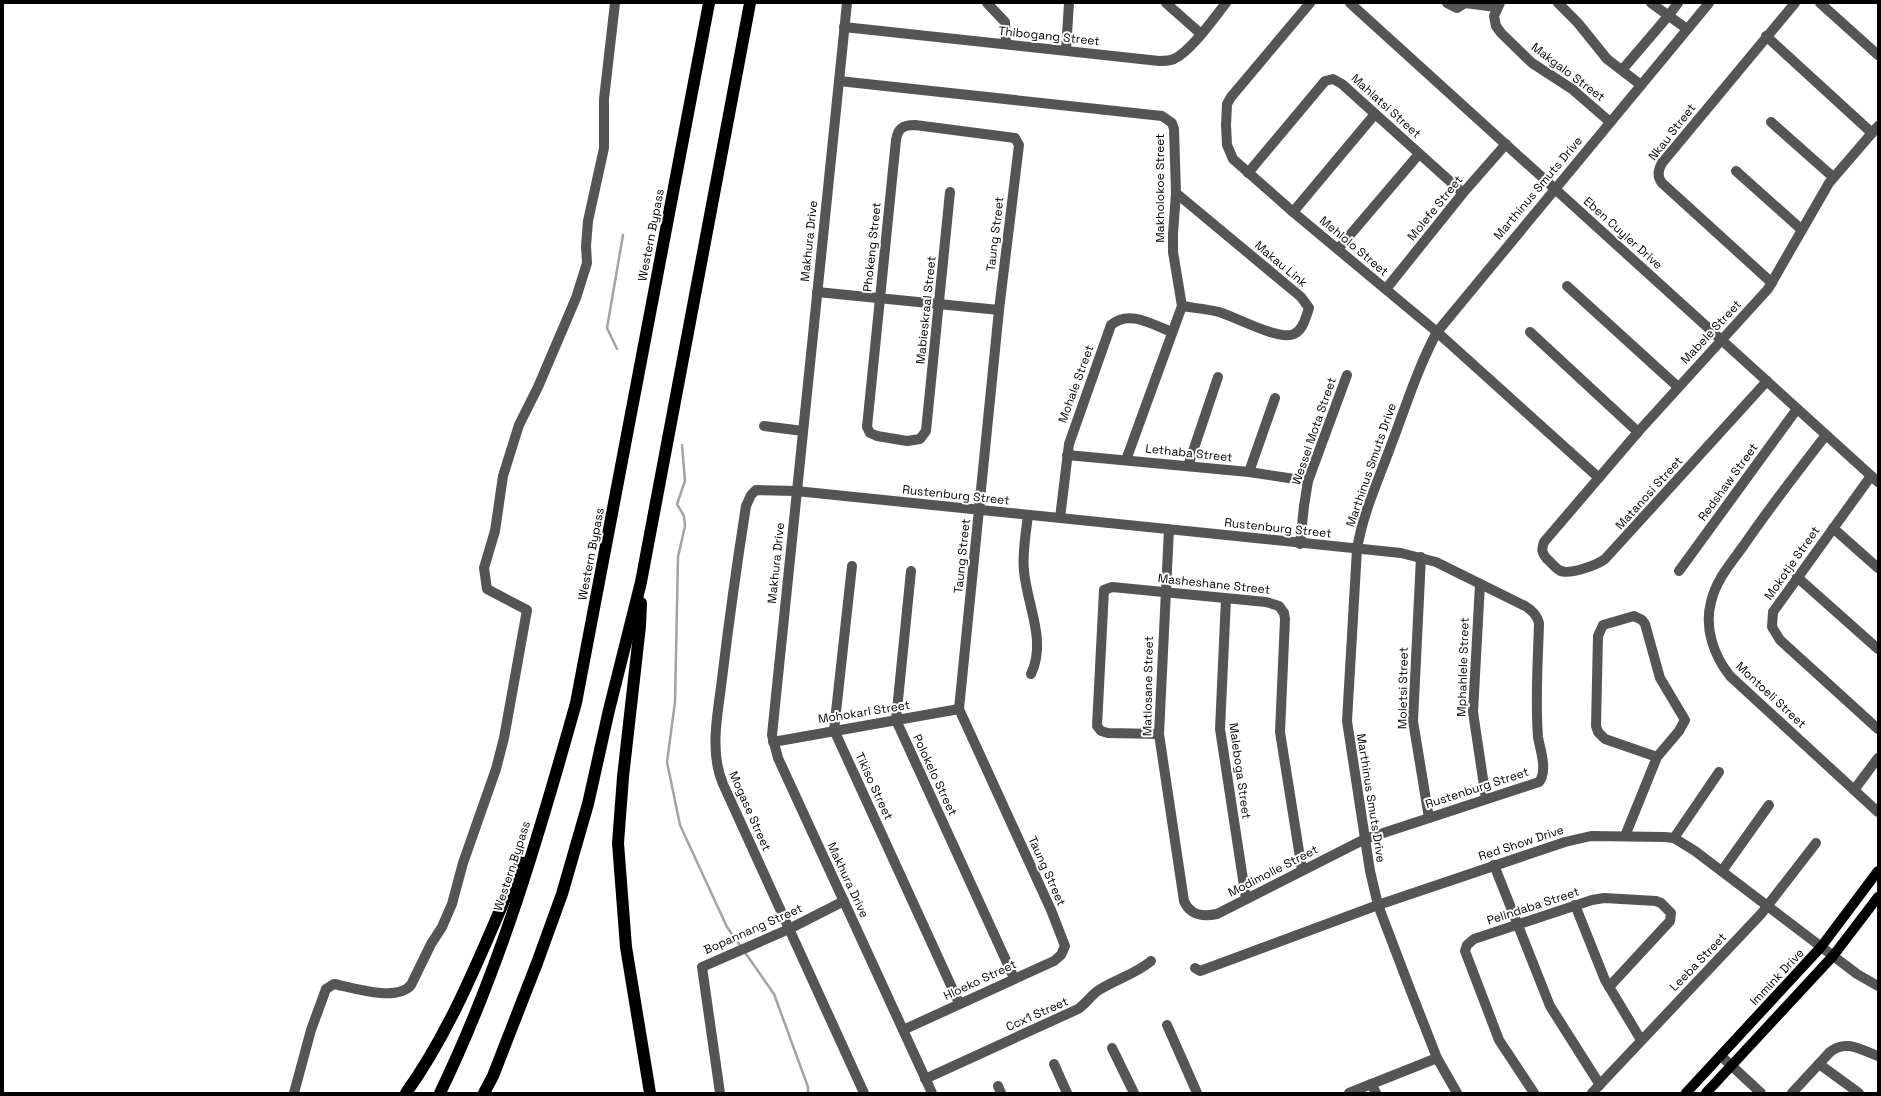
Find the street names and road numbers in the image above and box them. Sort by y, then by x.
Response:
street label: Thibogang Street [997,23,1101,49]
street label: Makgalo Street [1528,39,1608,105]
street label: Mahlatsi Street [1348,70,1424,142]
street label: Nkau Street [1645,100,1699,164]
street label: Makholokoe Street [1152,133,1168,243]
street label: Marthinus Smuts Drive [1490,133,1586,243]
street label: Molefe Street [1404,172,1466,244]
street label: Western Bypass [634,188,668,282]
street label: Eben Cuyler Drive [1580,193,1666,273]
street label: Taung Street [982,196,1008,272]
street label: Makhura Drive [797,200,821,282]
street label: Phokeng Street [859,201,885,293]
street label: Mehlolo Street [1316,212,1392,280]
street label: Makau Link [1251,237,1311,291]
street label: Mabieskraal Street [912,255,940,365]
street label: Mabele Street [1677,297,1745,367]
street label: Mohale Street [1054,343,1098,425]
street label: Wessel Mota Street [1288,375,1340,487]
street label: Marthinus Smuts Drive [1342,401,1400,529]
street label: Lethaba Street [1145,440,1233,466]
street label: Redshaw Street [1694,440,1762,524]
street label: Matanosi Street [1612,453,1686,533]
street label: Rustenburg Street [902,481,1010,509]
street label: Western Bypass [574,507,608,601]
street label: Rustenburg Street [1224,514,1332,542]
street label: Taung Street [950,518,974,594]
street label: Makhura Drive [764,522,788,604]
street label: Mokotje Street [1761,523,1823,603]
street label: Masheshane Street [1157,570,1271,598]
street label: Mphahlele Street [1453,617,1473,717]
street label: Matlosane Street [1139,636,1157,736]
street label: Moletsi Street [1394,647,1412,729]
street label: Montoeli Street [1732,658,1810,732]
street label: Mohokarl Street [817,697,911,727]
street label: Maleboga Street [1225,722,1255,820]
street label: Polokelo Street [909,732,961,818]
street label: Marthinus Smuts Drive [1353,732,1389,864]
street label: Tikiso Street [851,750,897,822]
street label: Rustenburg Street [1423,764,1531,812]
street label: Mogase Street [725,769,775,853]
street label: Western Bypass [490,819,534,913]
street label: Red Show Drive [1476,822,1566,864]
street label: Taung Street [1024,834,1070,908]
street label: Makhura Drive [824,840,872,920]
street label: Modimolle Street [1225,841,1321,901]
street label: Pelindaba Street [1485,884,1581,928]
street label: Bopannang Street [701,900,805,958]
street label: Leeba Street [1666,929,1730,995]
street label: Immink Drive [1747,945,1807,1009]
street label: Hloeko Street [941,956,1019,1004]
street label: Ccx1 Street [1003,993,1071,1035]

